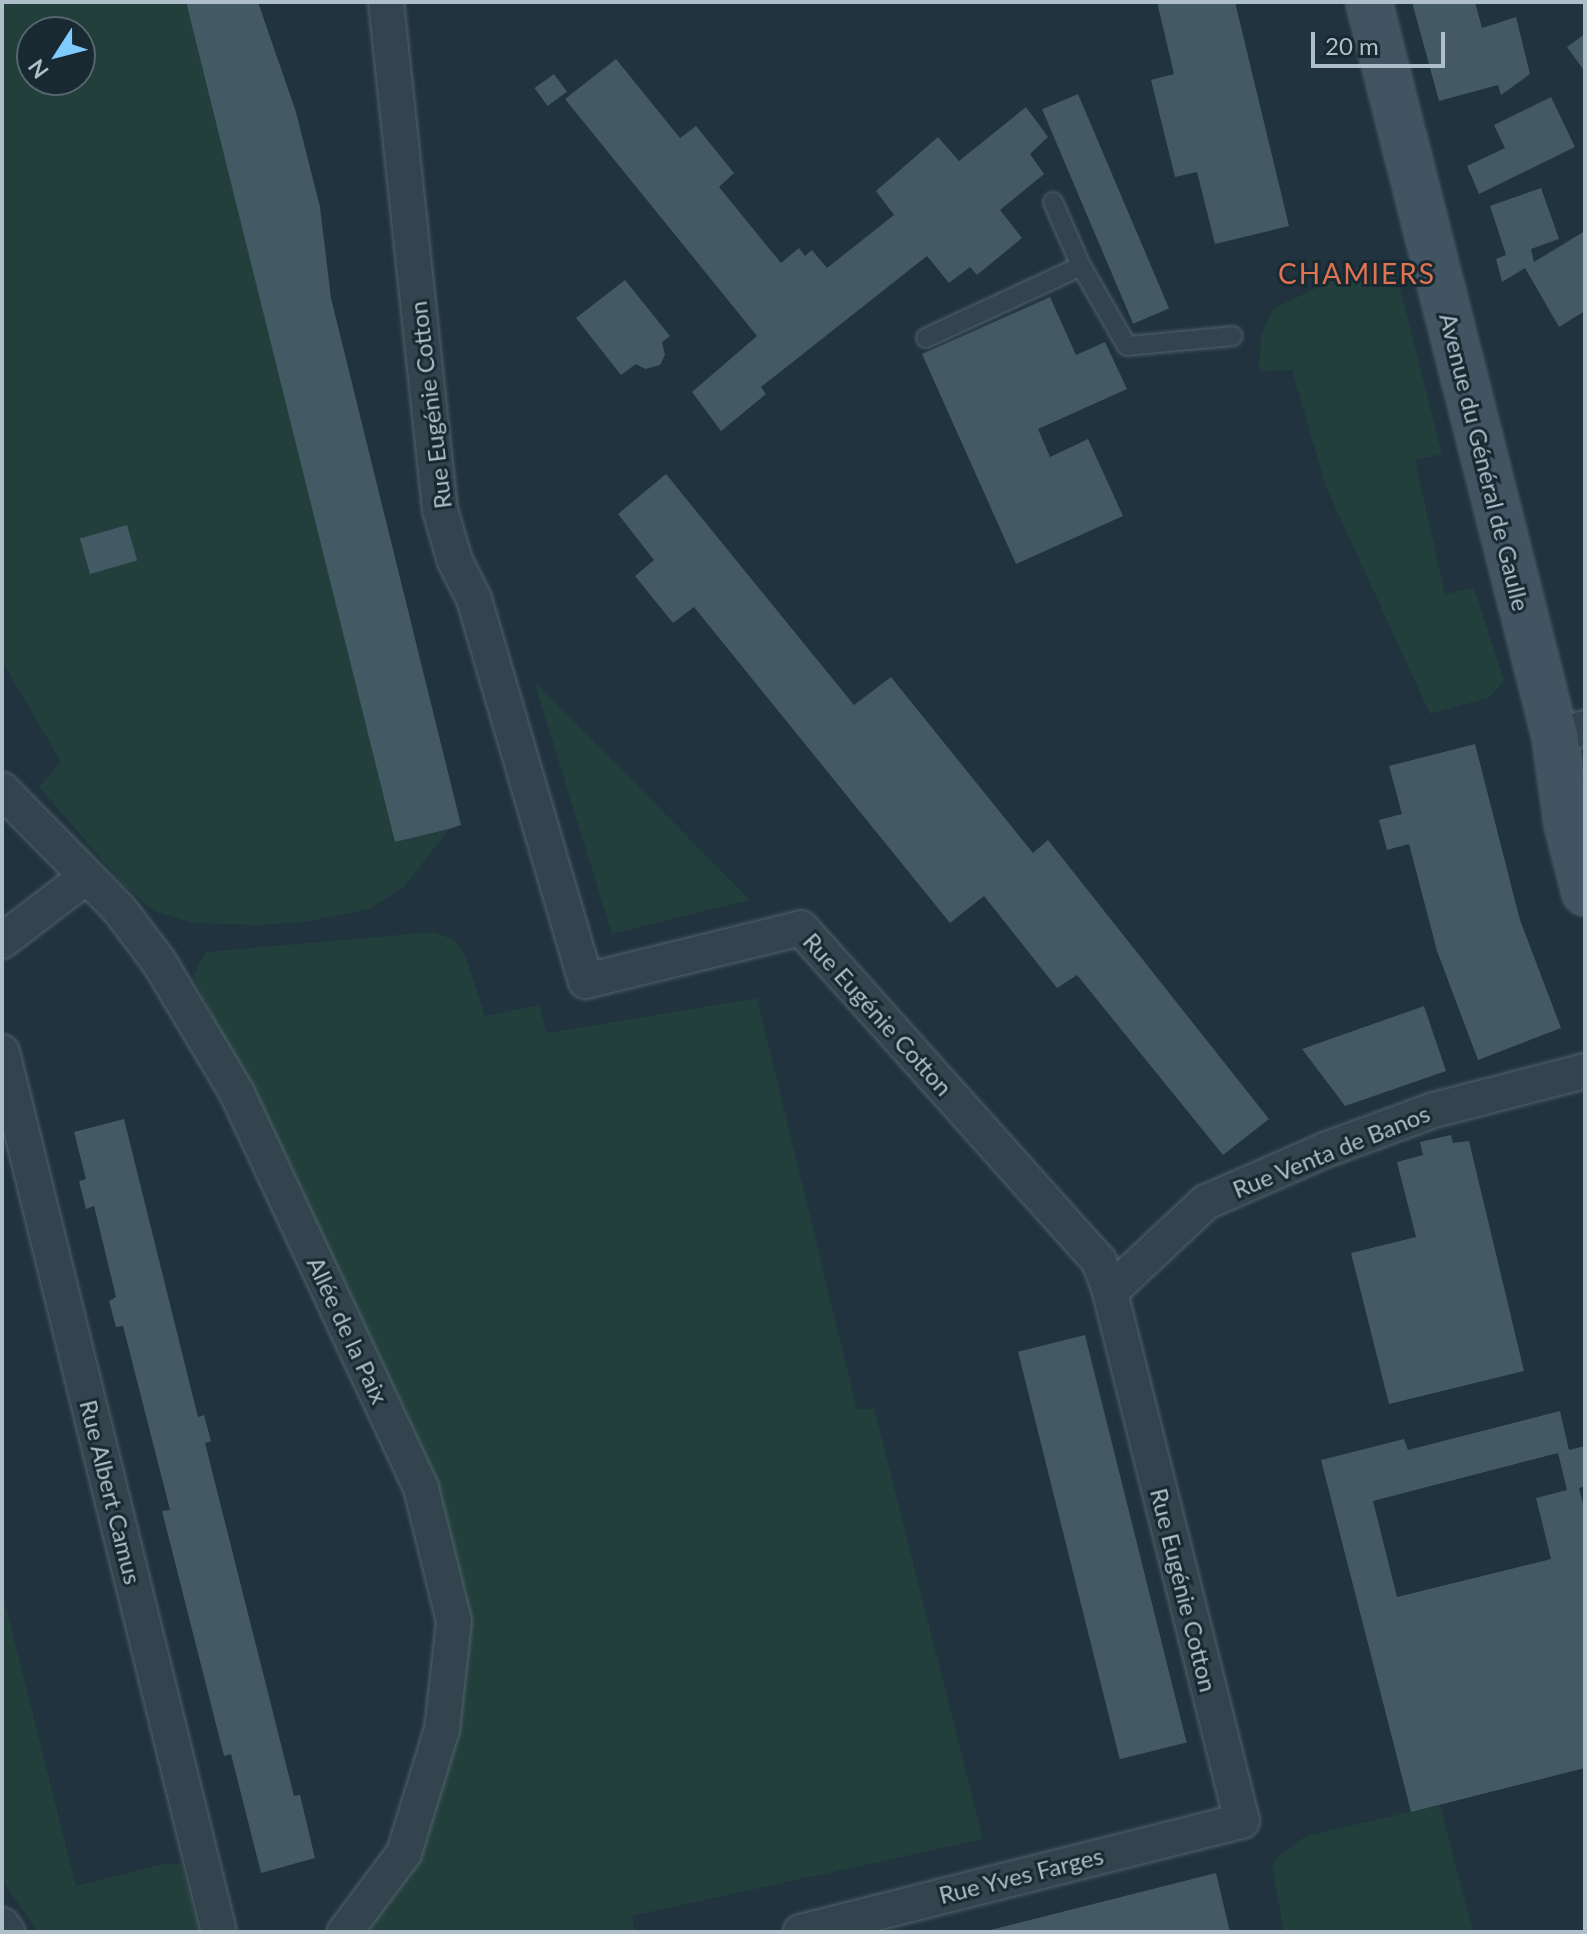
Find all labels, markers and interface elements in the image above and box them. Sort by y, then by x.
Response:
north arrow [16,16,96,96]
scale bar [1315,16,1449,66]
text: 20 m [1325,31,1379,60]
text: N [22,54,54,84]
district label: CHAMIERS [1278,256,1436,290]
street label: Rue Eugénie Cotton [403,300,457,510]
street label: Avenue du Général de Gaulle [1434,310,1536,614]
street label: Rue Eugénie Cotton [797,927,959,1101]
street label: Rue Venta de Banos [1228,1098,1434,1204]
street label: Allée de la Paix [301,1252,395,1408]
street label: Rue Albert Camus [74,1396,148,1588]
street label: Rue Eugénie Cotton [1145,1485,1223,1695]
street label: Rue Yves Farges [935,1841,1107,1909]

